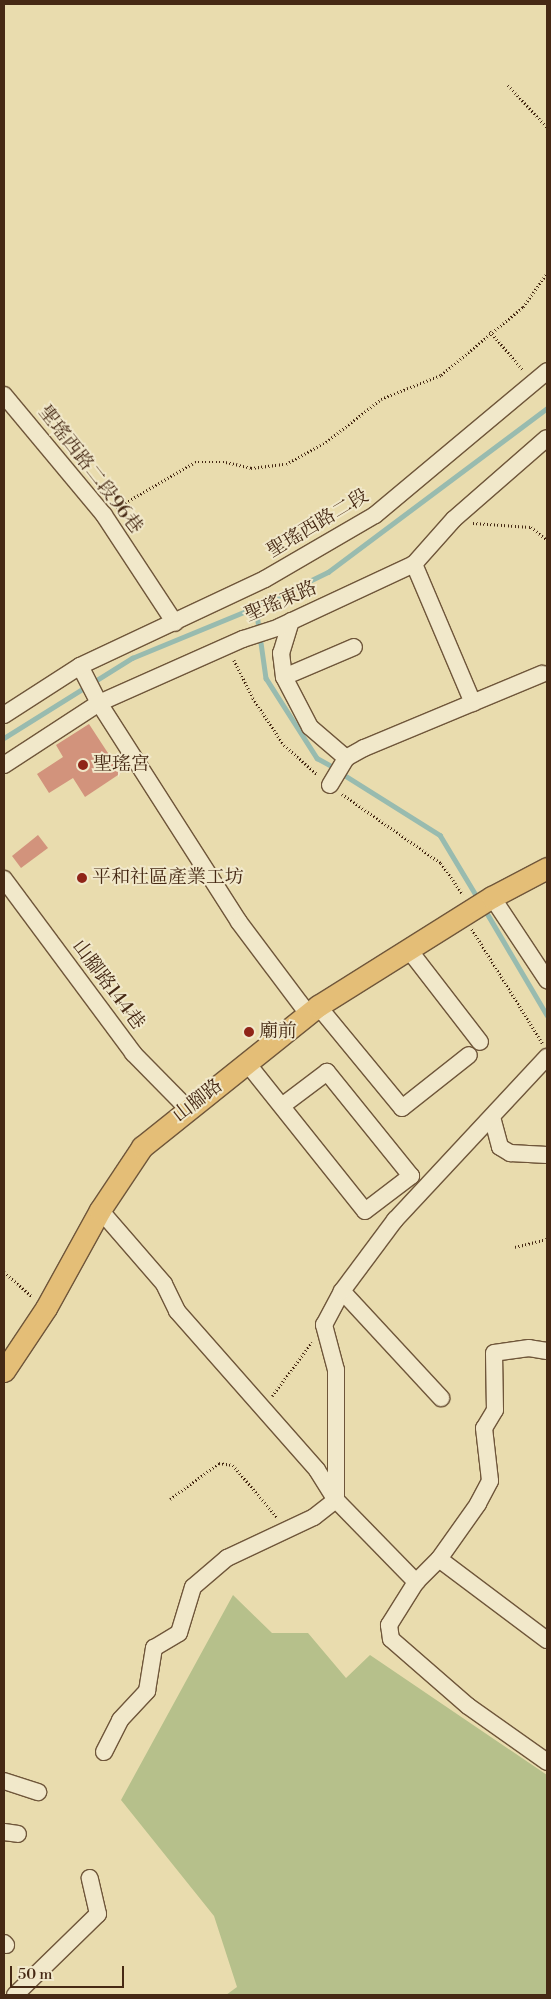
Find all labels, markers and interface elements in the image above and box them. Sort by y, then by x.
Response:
street label: 聖瑤西路二段96巷 [33,402,147,538]
street label: 聖瑤西路二段 [263,485,373,563]
street label: 聖瑤東路 [242,577,320,627]
place label: 聖瑤宮 [93,754,150,776]
marker: 聖瑤宮 [77,759,89,771]
place label: 平和社區產業工坊 [92,867,244,889]
marker: 平和社區產業工坊 [76,872,88,884]
street label: 山腳路144巷 [67,936,149,1034]
place label: 廟前 [259,1021,297,1043]
marker: 廟前 [243,1026,255,1038]
street label: 山腳路 [169,1074,227,1128]
scale bar [12,1956,126,1988]
text: 50 m [18,1965,52,1984]

